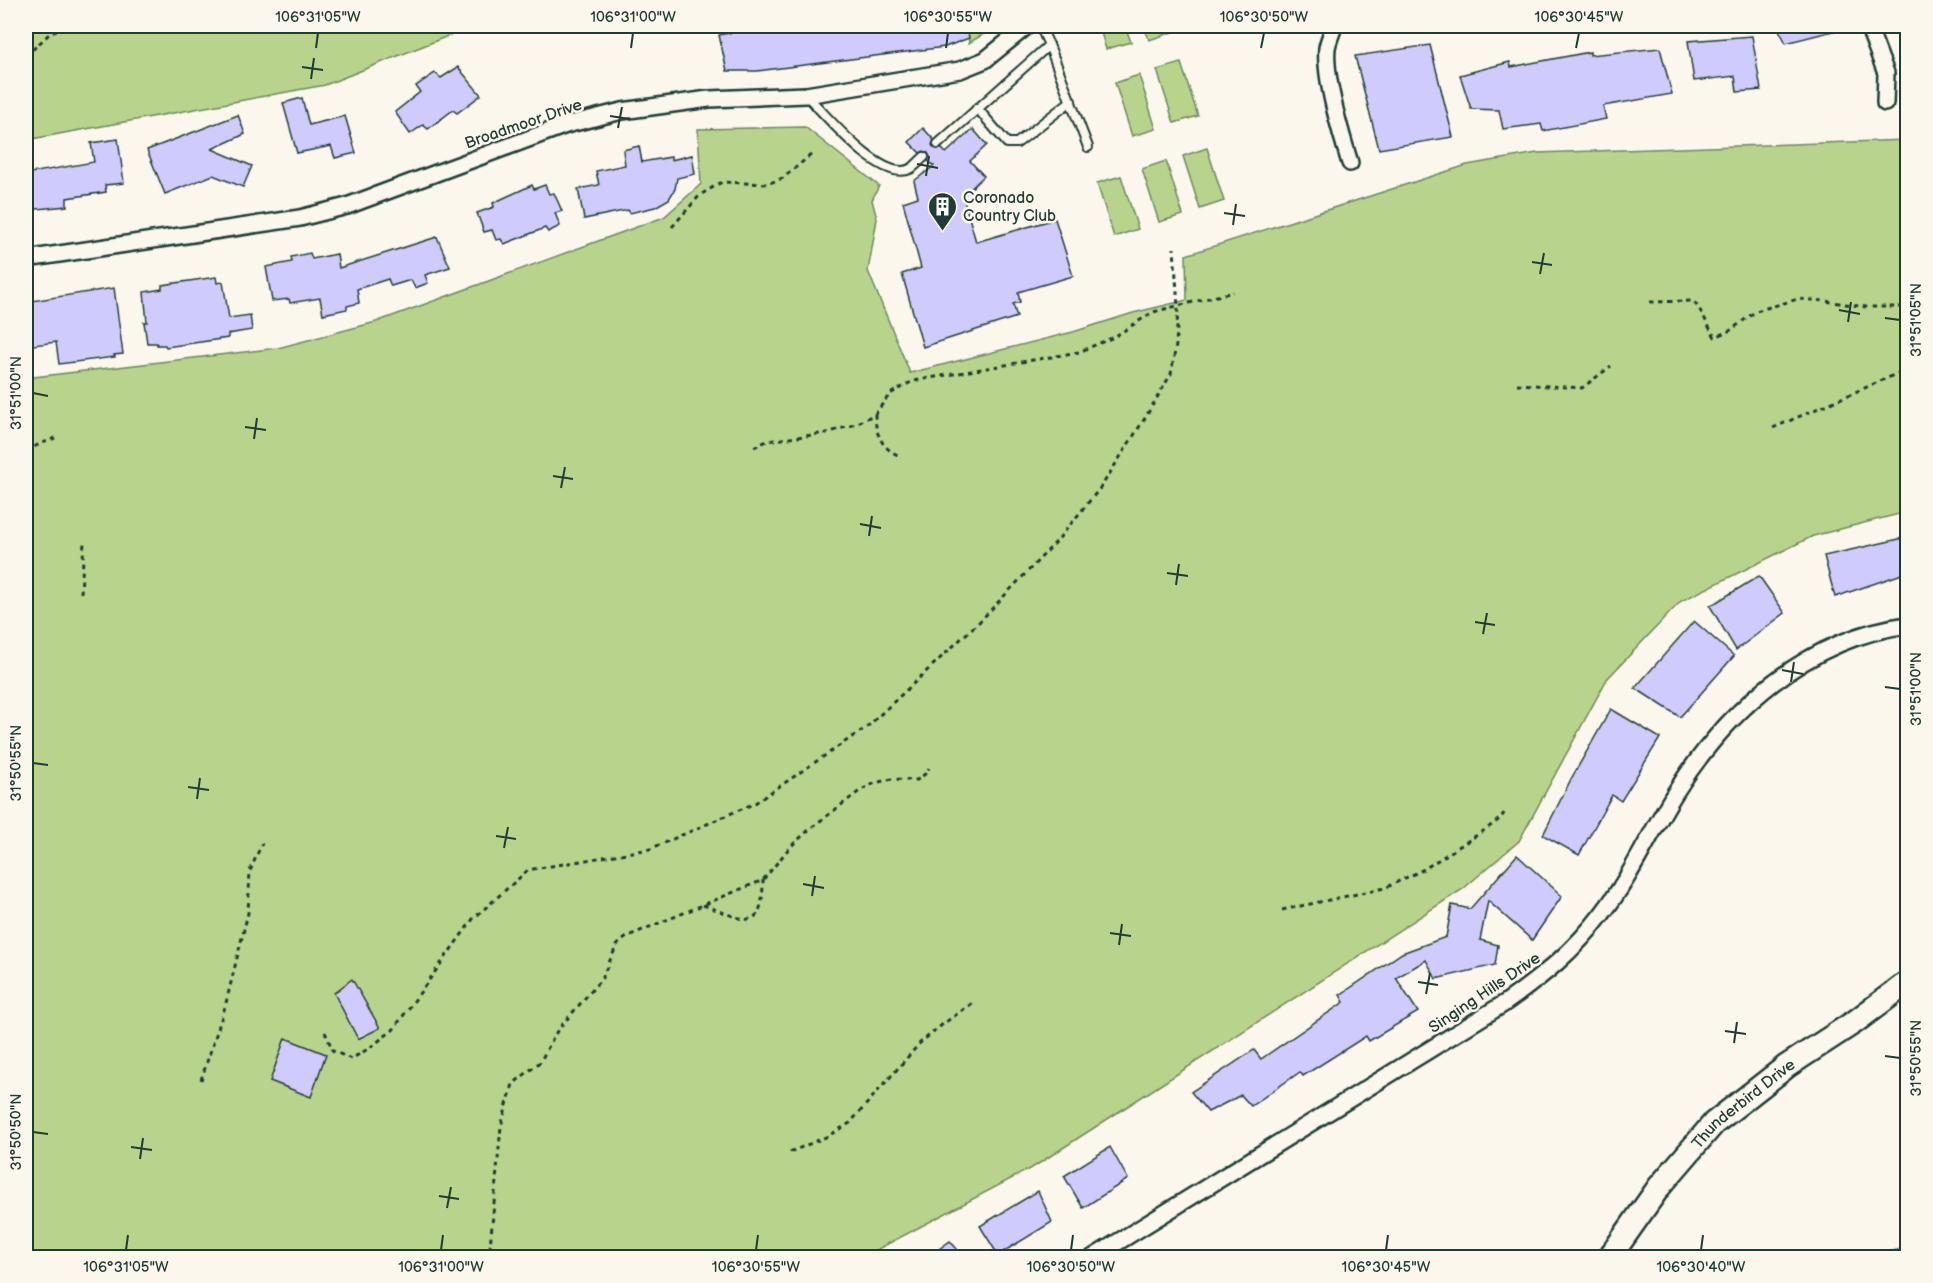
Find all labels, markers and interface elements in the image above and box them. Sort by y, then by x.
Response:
text: 106°31'05"W [275,8,361,27]
text: 106°31'00"W [590,8,676,27]
text: 106°30'55"W [904,8,992,27]
text: 106°30'50"W [1220,8,1309,27]
text: 106°30'45"W [1535,8,1624,27]
street label: Broadmoor Drive [462,95,585,153]
place label: Coronado Country Club [963,189,1056,226]
building icon: Coronado Country Club [926,190,958,232]
text: 31°51'05"N [1907,283,1926,357]
text: 31°51'00"N [7,356,26,430]
text: 31°51'00"N [1907,652,1926,726]
text: 31°50'55"N [7,725,26,801]
street label: Singing Hills Drive [1425,949,1545,1038]
text: 31°50'55"N [1907,1020,1926,1096]
street label: Thunderbird Drive [1688,1055,1799,1153]
text: 31°50'50"N [7,1093,26,1171]
text: 106°31'05"W [83,1258,169,1277]
text: 106°31'00"W [398,1258,484,1277]
text: 106°30'55"W [712,1258,800,1277]
text: 106°30'50"W [1027,1258,1116,1277]
text: 106°30'45"W [1342,1258,1431,1277]
text: 106°30'40"W [1656,1258,1746,1277]

